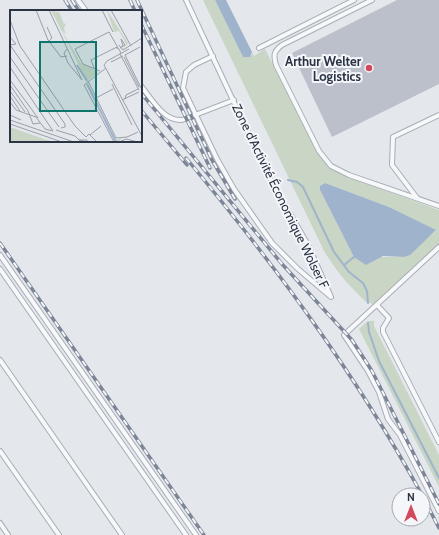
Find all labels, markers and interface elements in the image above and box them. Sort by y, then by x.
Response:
inset map [10,10,142,142]
place label: Arthur Welter Logistics [285,53,362,84]
marker: Arthur Welter Logistics [364,63,374,73]
street label: Zone d'Activité Économique Wolser F [229,101,334,291]
north arrow [391,487,431,527]
text: N [407,490,415,504]

